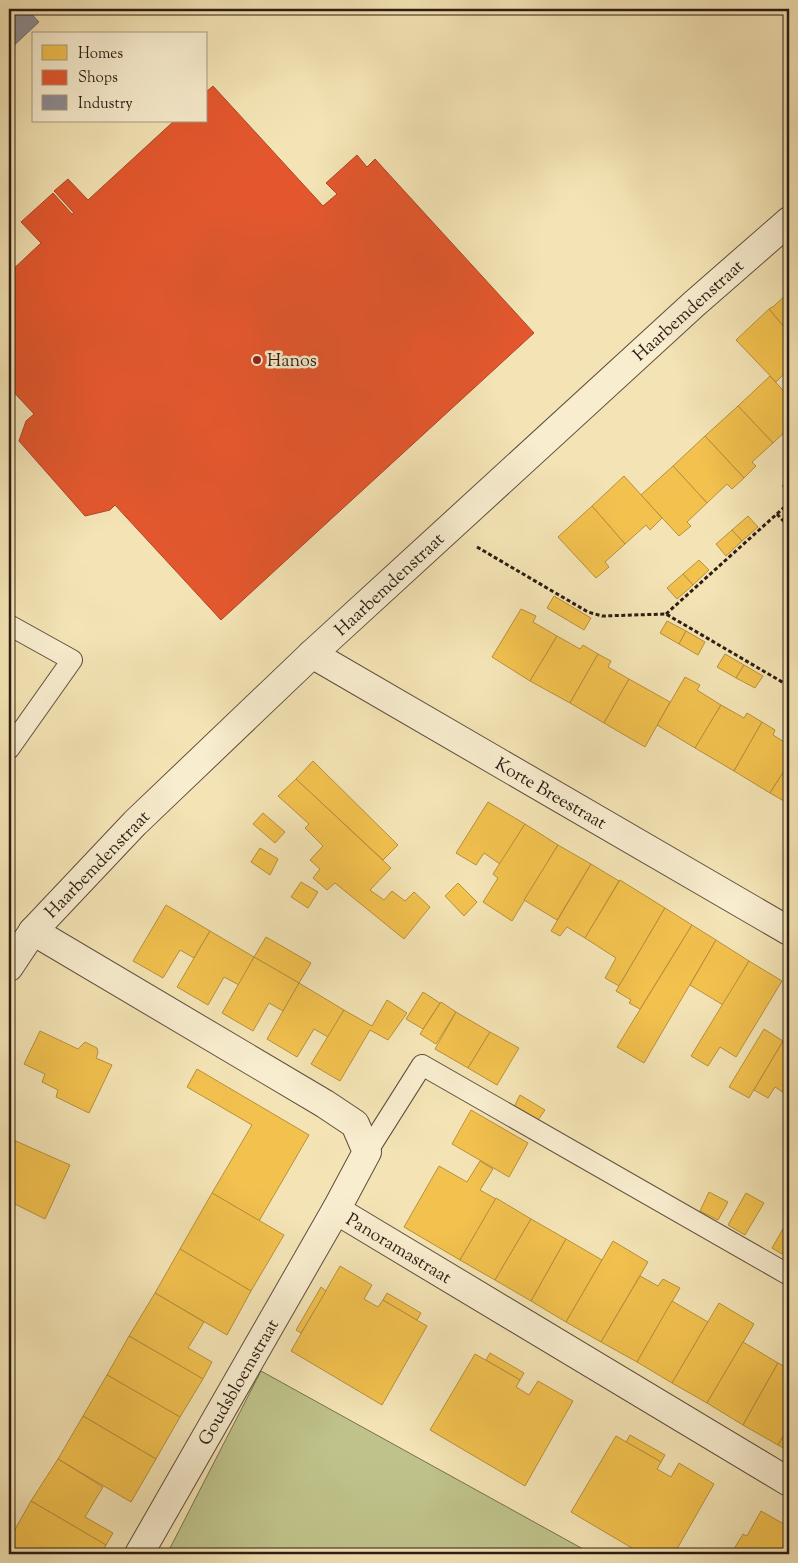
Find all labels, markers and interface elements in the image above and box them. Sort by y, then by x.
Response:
legend [32,32,208,122]
text: Homes [78,44,123,65]
text: Shops [78,68,118,89]
text: Industry [78,94,133,115]
street label: Haarbemdenstraat [628,254,751,369]
place label: Hanos [267,349,317,375]
marker: Hanos [251,354,263,366]
street label: Haarbemdenstraat [330,528,451,643]
street label: Korte Breestraat [490,752,610,837]
street label: Haarbemdenstraat [40,805,157,925]
street label: Panoramastraat [340,1208,456,1292]
street label: Goudsbloemstraat [193,1315,287,1451]

